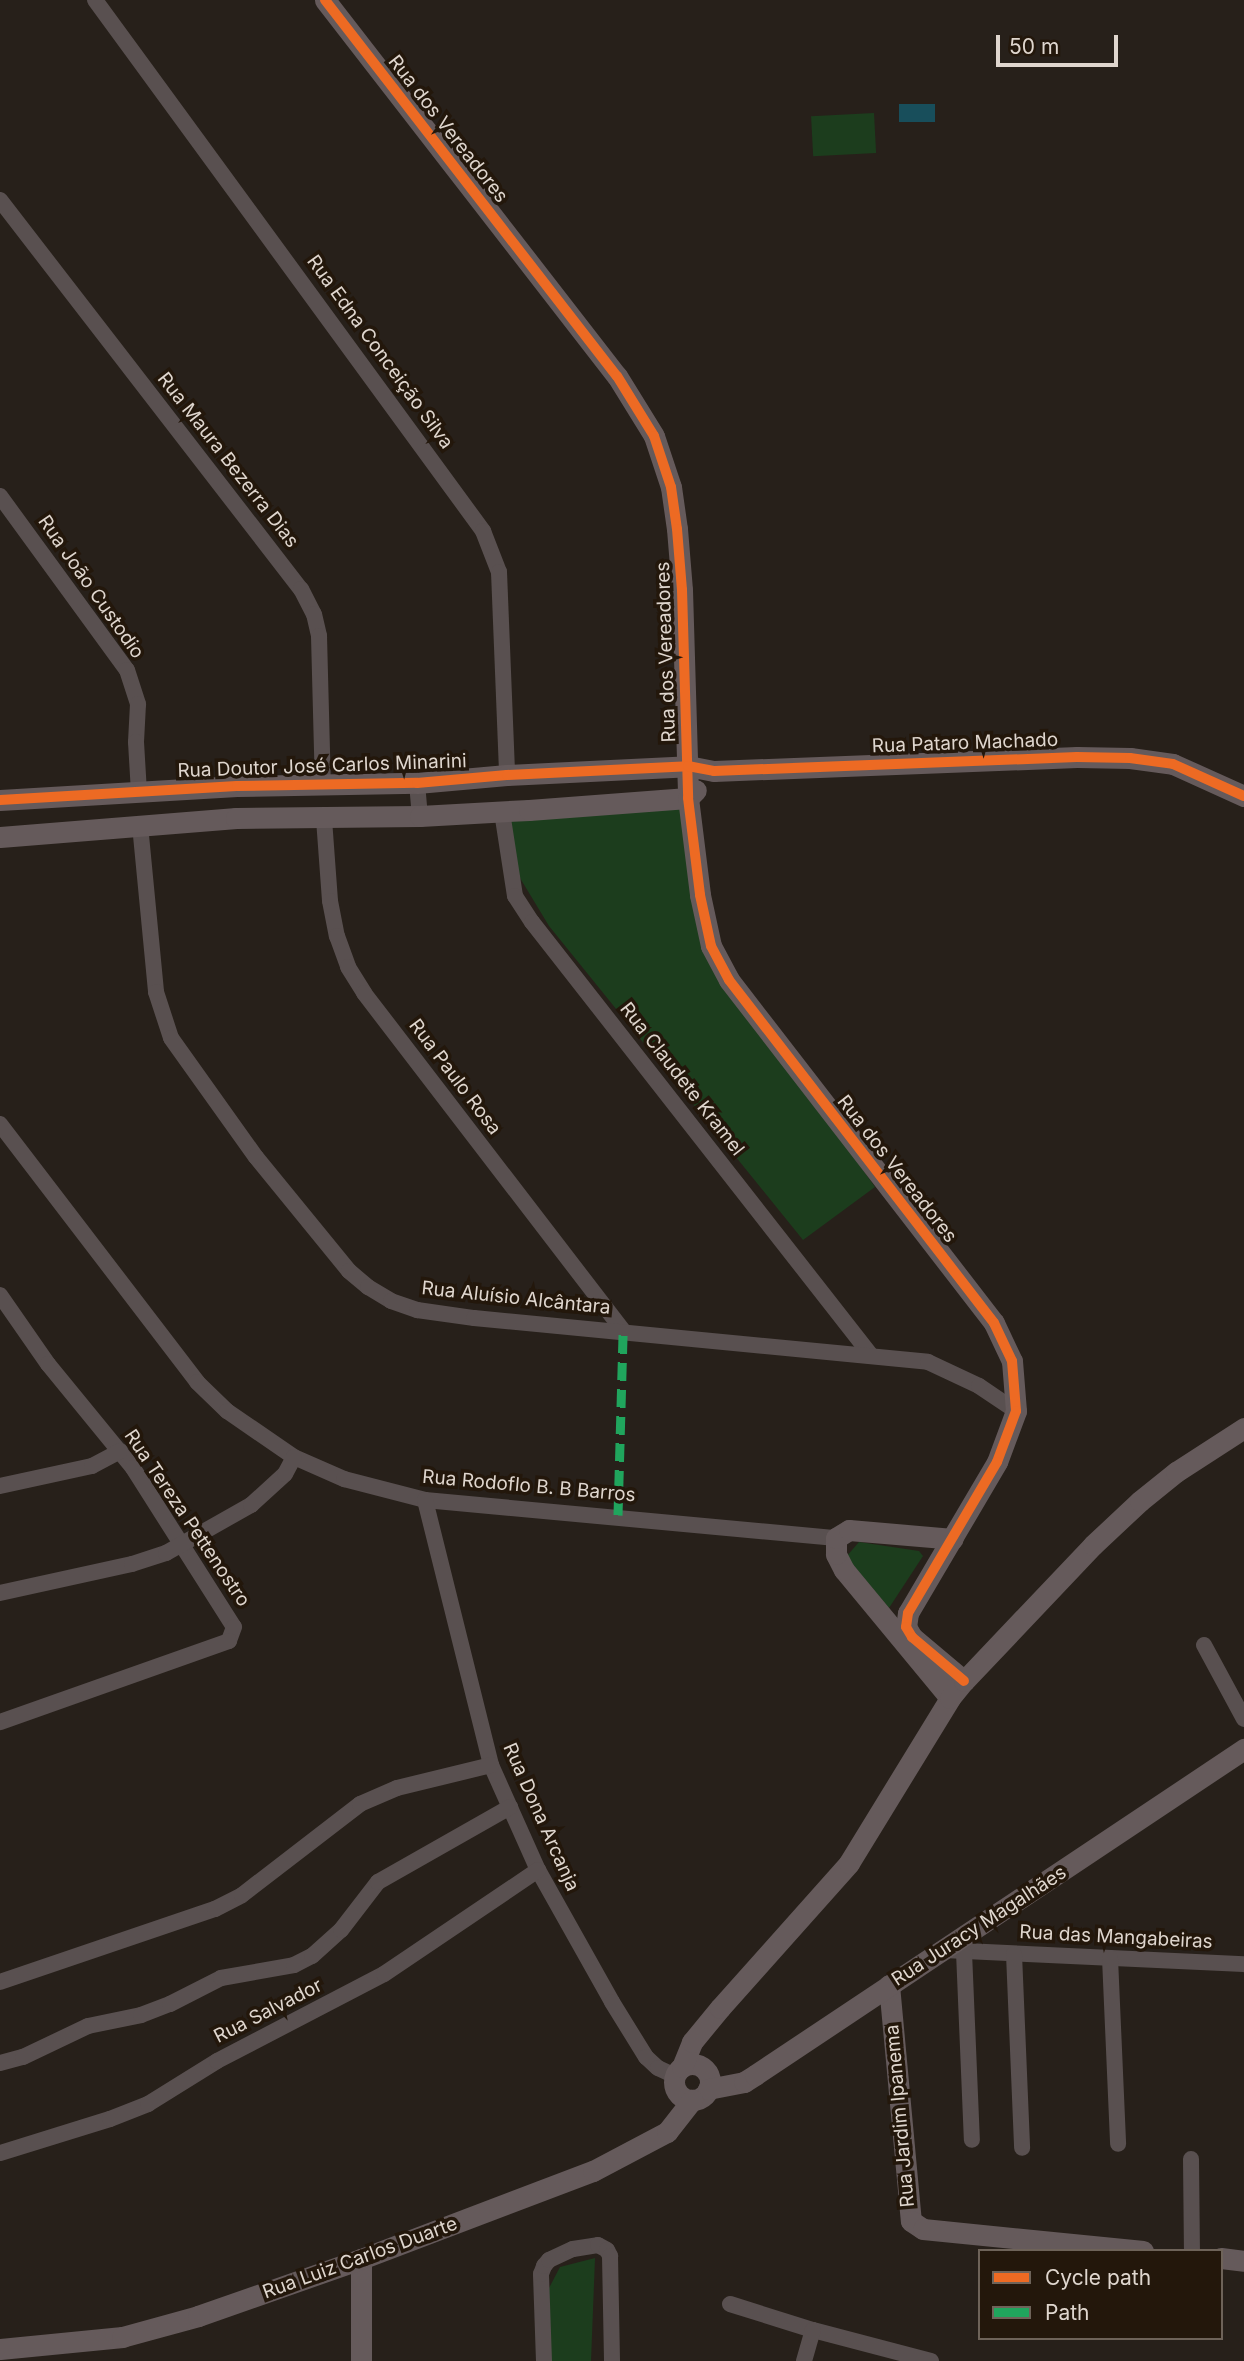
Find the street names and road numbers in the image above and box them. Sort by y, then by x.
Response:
street label: Rua dos Vereadores [383,51,513,207]
street label: Rua Edna Conceição Silva [302,251,458,453]
street label: Rua Maura Bezerra Dias [153,368,303,552]
street label: Rua João Custodio [33,511,149,663]
street label: Rua dos Vereadores [651,561,681,743]
street label: Rua Pataro Machado [871,728,1059,758]
street label: Rua Doutor José Carlos Minarini [177,750,467,782]
street label: Rua Claudete Kramel [615,998,749,1160]
street label: Rua Paulo Rosa [404,1015,506,1139]
street label: Rua dos Vereadores [832,1091,962,1247]
street label: Rua Aluísio Alcântara [420,1277,612,1319]
street label: Rua Tereza Pettenostro [119,1425,255,1611]
street label: Rua Rodoflo B. B Barros [421,1465,637,1507]
street label: Rua Dona Arcanja [498,1739,584,1895]
street label: Rua Juracy Magalhães [887,1861,1071,1991]
street label: Rua das Mangabeiras [1019,1921,1213,1953]
street label: Rua Salvador [210,1974,326,2048]
street label: Rua Jardim Ipanema [881,2024,919,2208]
street label: Rua Luiz Carlos Duarte [260,2212,460,2304]

